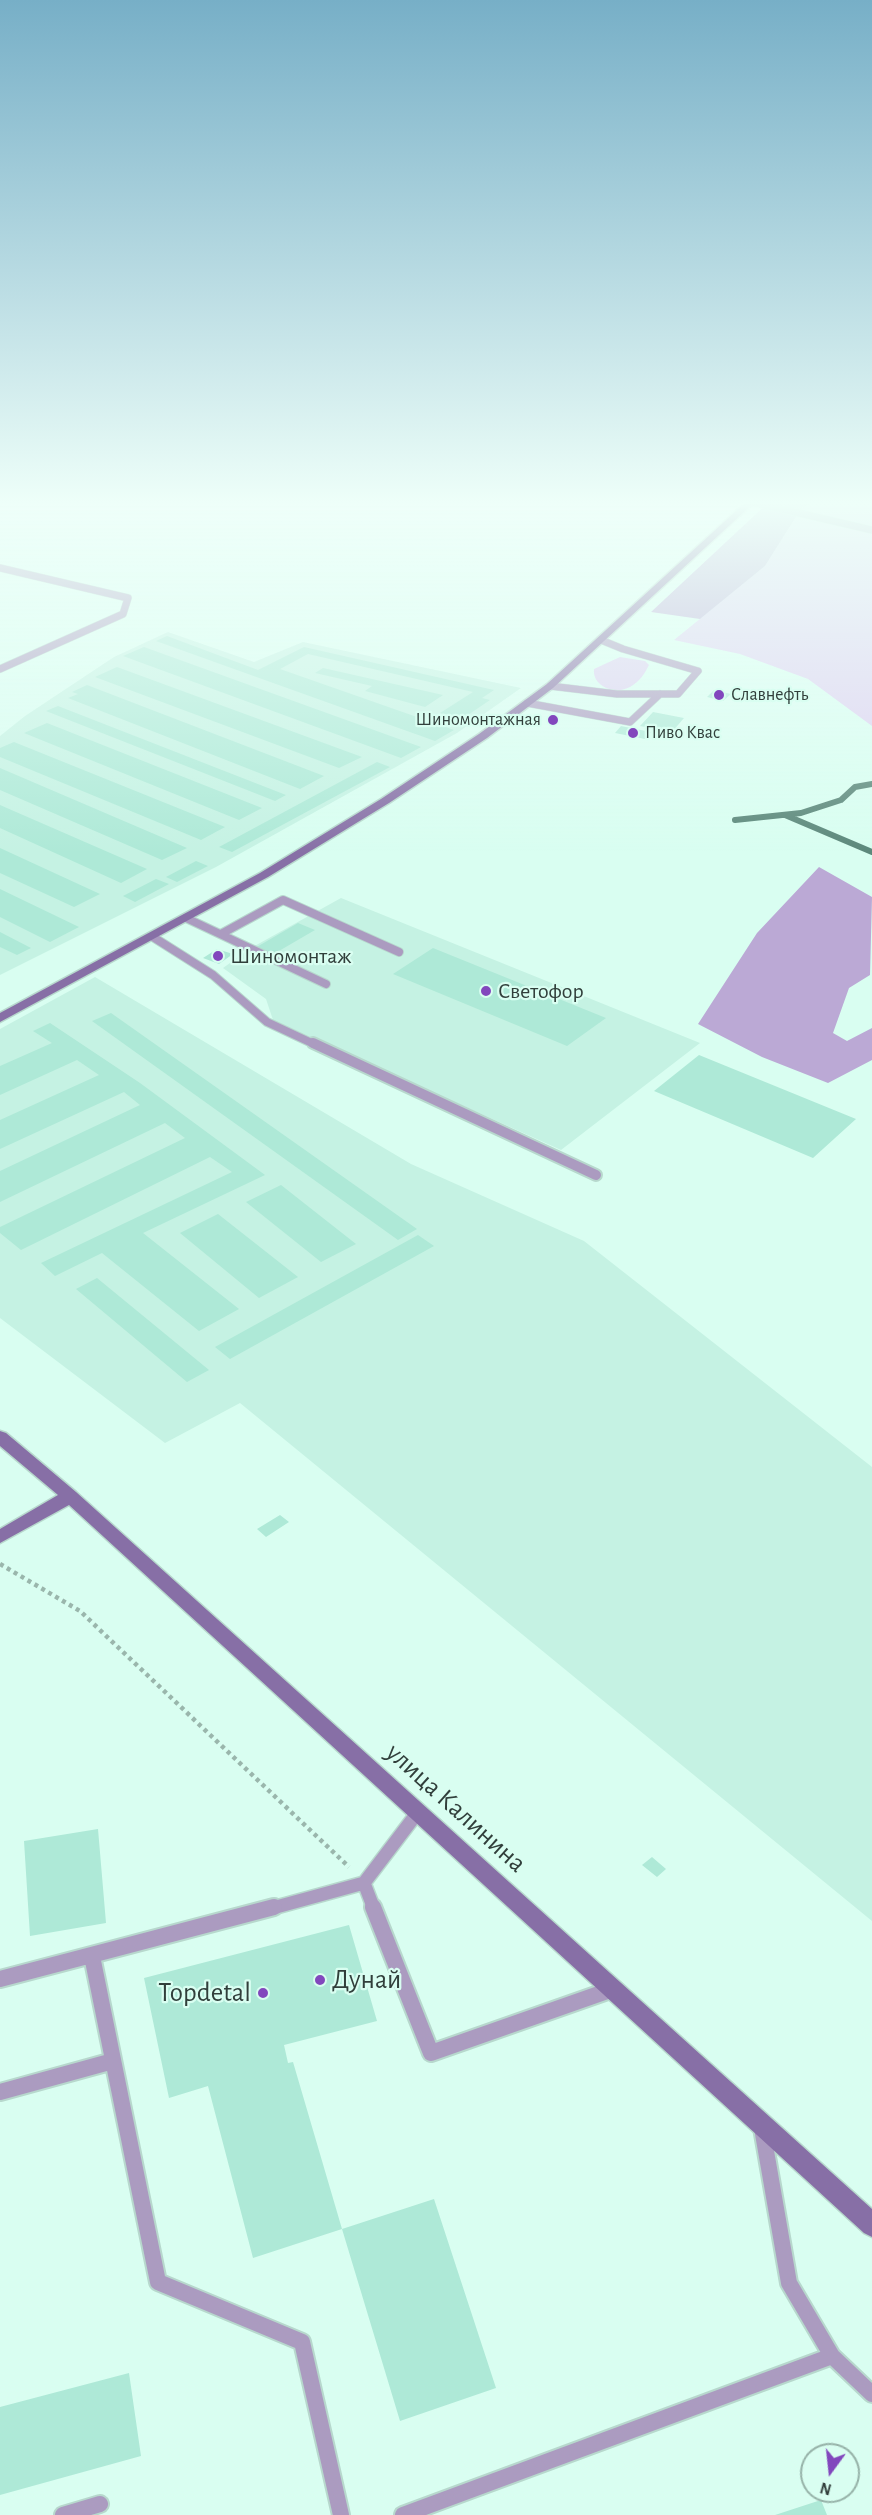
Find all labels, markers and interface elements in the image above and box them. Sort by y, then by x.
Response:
place label: Славнефть [731,684,808,706]
marker: Славнефть [712,688,726,702]
place label: Шиномонтажная [416,709,541,731]
marker: Шиномонтажная [546,713,560,727]
place label: Пиво Квас [645,722,720,744]
marker: Пиво Квас [626,726,640,740]
place label: Шиномонтаж [230,943,352,969]
marker: Шиномонтаж [211,949,225,963]
place label: Светофор [498,978,584,1004]
marker: Светофор [479,984,493,998]
street label: улица Калинина [379,1736,533,1880]
place label: Дунай [332,1964,401,1996]
marker: Дунай [313,1973,327,1987]
place label: Topdetal [158,1977,251,2009]
marker: Topdetal [256,1986,270,2000]
north arrow [800,2443,860,2503]
text: N [818,2479,833,2498]

